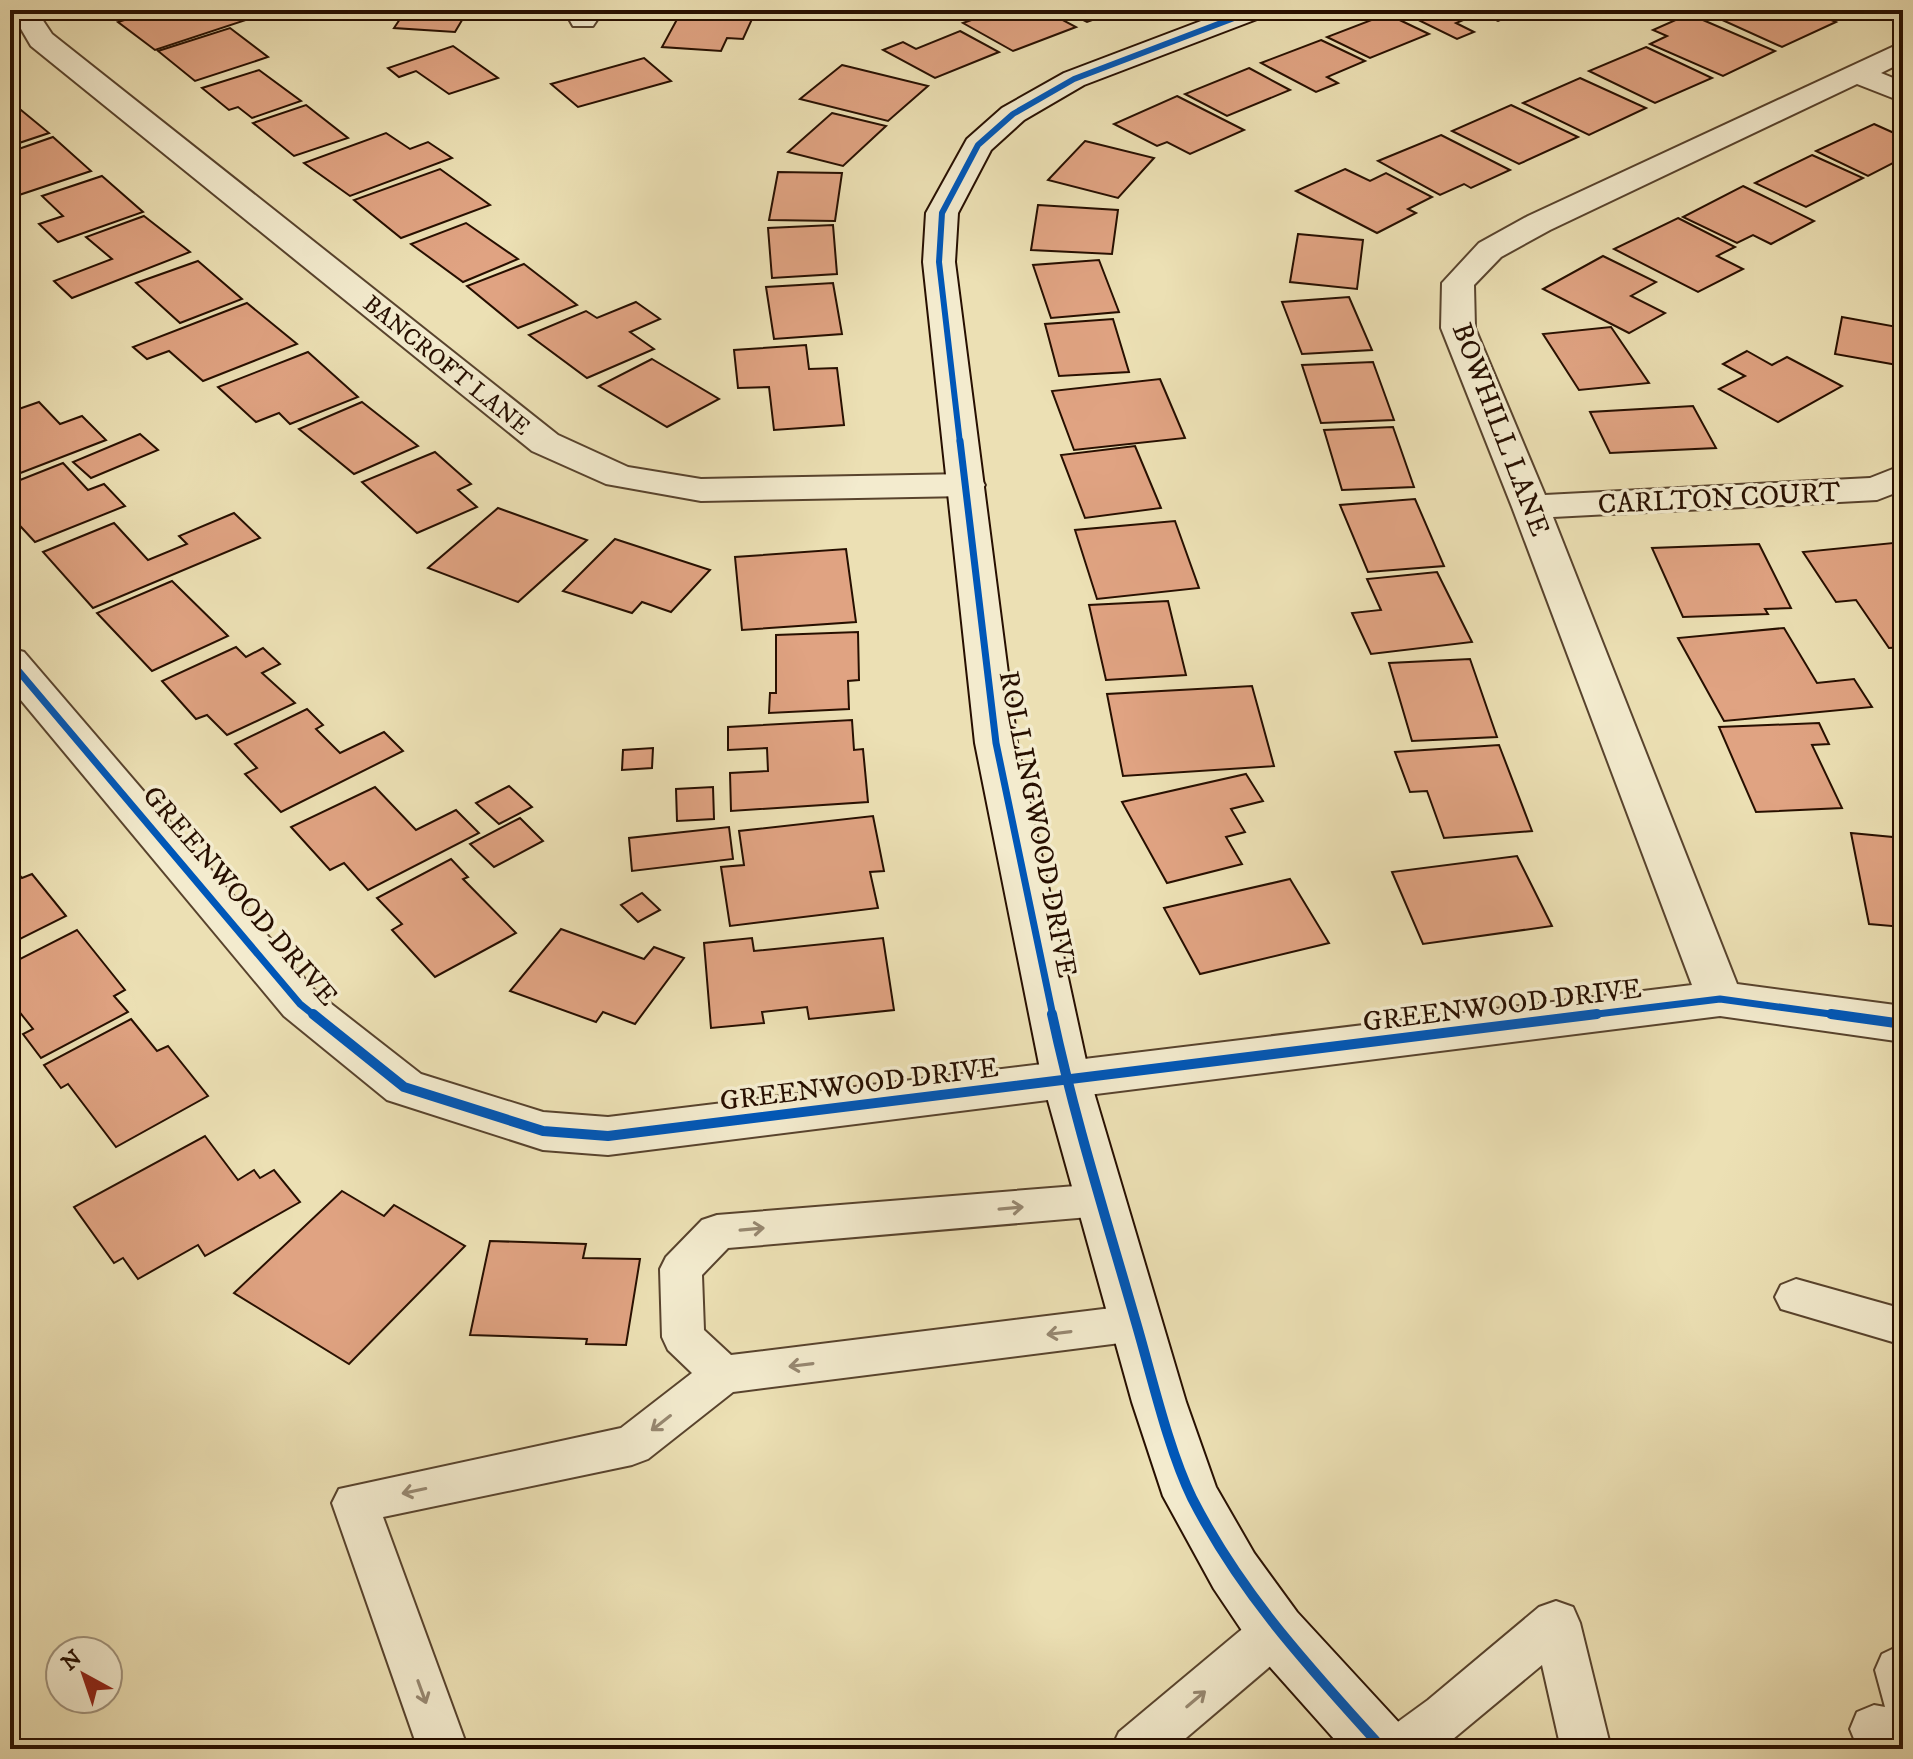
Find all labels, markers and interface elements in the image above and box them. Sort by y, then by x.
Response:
street label: BANCROFT LANE [357,289,536,442]
street label: BOWHILL LANE [1444,318,1557,541]
street label: CARLTON COURT [1597,475,1841,522]
street label: ROLLINGWOOD DRIVE [991,668,1084,981]
street label: GREENWOOD DRIVE [135,779,345,1013]
street label: GREENWOOD DRIVE [1361,971,1644,1040]
street label: GREENWOOD DRIVE [718,1050,1001,1119]
one-way arrow [997,1200,1024,1215]
one-way arrow [738,1221,765,1236]
one-way arrow [1046,1325,1073,1340]
one-way arrow [788,1358,815,1373]
one-way arrow [651,1414,672,1431]
one-way arrow [401,1484,427,1499]
north arrow [44,1635,124,1715]
text: N [57,1645,88,1677]
one-way arrow [416,1679,431,1704]
one-way arrow [1185,1690,1205,1708]

